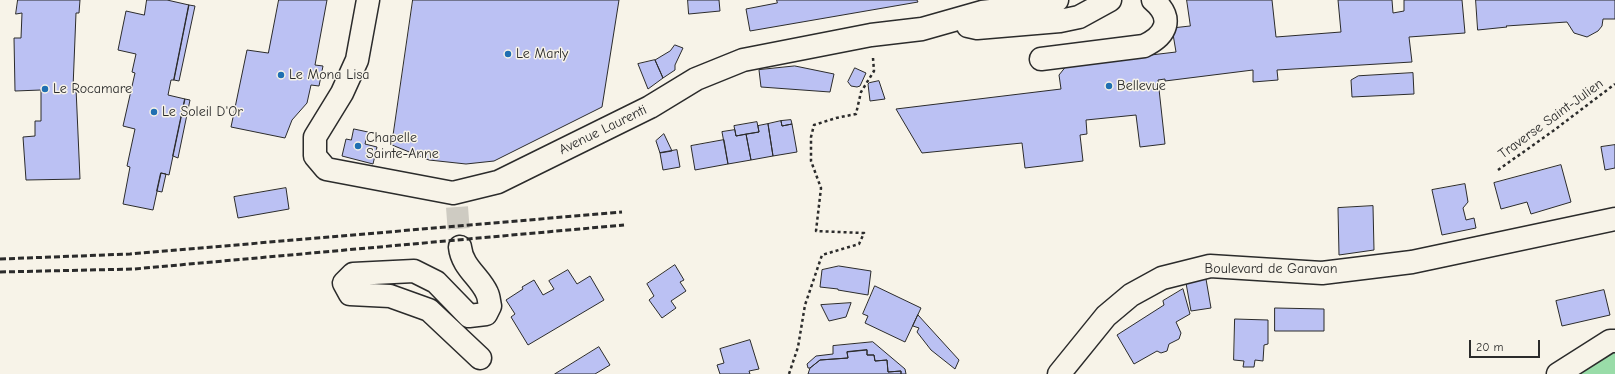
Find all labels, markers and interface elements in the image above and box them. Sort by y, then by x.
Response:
place label: Le Marly [516,46,568,62]
marker: Le Marly [503,49,513,59]
place label: Le Mona Lisa [289,67,369,83]
marker: Le Mona Lisa [276,70,286,80]
street label: Traverse Saint-Julien [1495,75,1607,163]
place label: Bellevue [1117,78,1166,94]
place label: Le Rocamare [53,81,132,97]
marker: Bellevue [1104,81,1114,91]
marker: Le Rocamare [40,84,50,94]
street label: Avenue Laurenti [556,101,650,159]
place label: Le Soleil D'Or [162,104,243,120]
marker: Le Soleil D'Or [149,107,159,117]
place label: Chapelle Sainte-Anne [366,130,439,162]
marker: Chapelle Sainte-Anne [353,141,363,151]
street label: Boulevard de Garavan [1205,261,1337,277]
scale bar [1471,332,1542,358]
text: 20 m [1476,340,1504,354]

